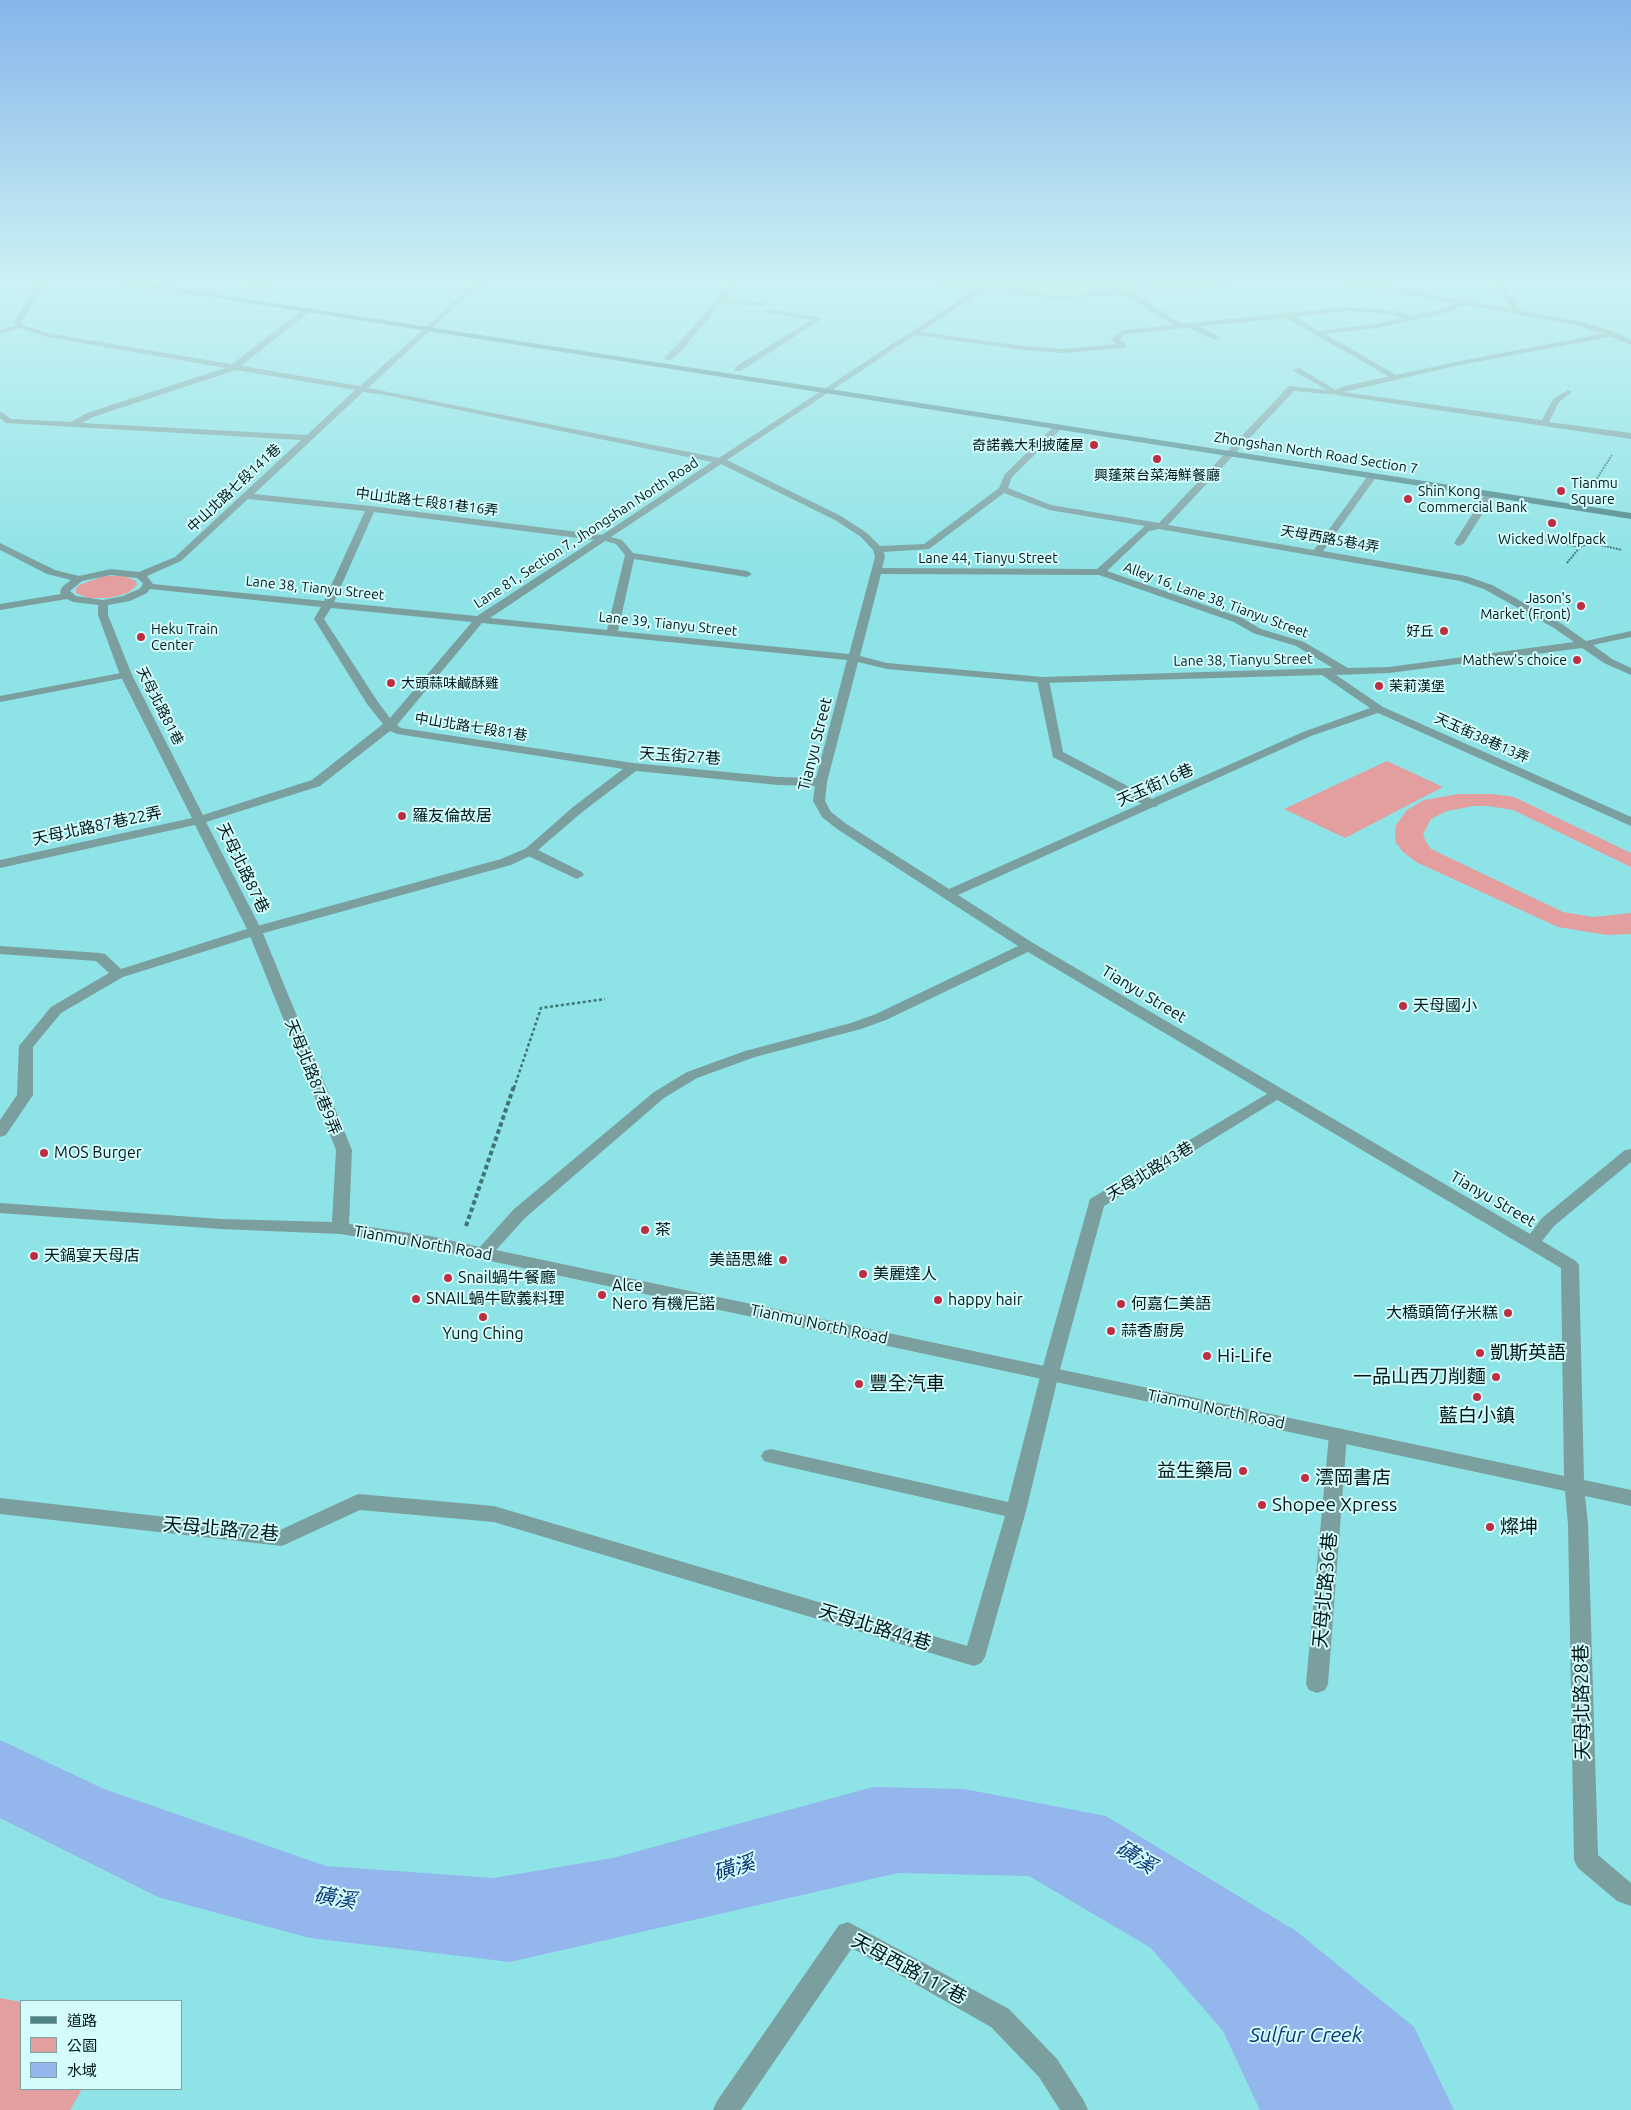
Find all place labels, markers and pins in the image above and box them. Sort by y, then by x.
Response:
place label: 奇諾義大利披薩屋 [972,437,1084,453]
marker: 奇諾義大利披薩屋 [1088,439,1100,451]
marker: 興蓬萊台菜海鮮餐廳 [1151,453,1163,465]
place label: 興蓬萊台菜海鮮餐廳 [1094,467,1220,483]
place label: Tianmu Square [1571,475,1618,508]
place label: Shin Kong Commercial Bank [1418,483,1527,516]
marker: Tianmu Square [1555,485,1567,497]
marker: Shin Kong Commercial Bank [1402,493,1414,505]
marker: Wicked Wolfpack [1546,517,1558,529]
place label: Wicked Wolfpack [1498,531,1606,547]
place label: Jason's Market (Front) [1480,590,1571,622]
marker: Jason's Market (Front) [1575,600,1587,612]
place label: Heku Train Center [151,621,218,654]
place label: 好丘 [1406,623,1434,639]
marker: 好丘 [1438,625,1450,637]
marker: Heku Train Center [135,631,147,643]
place label: Mathew's choice [1463,652,1567,668]
marker: Mathew's choice [1571,654,1583,666]
place label: 大頭蒜味鹹酥雞 [401,675,499,691]
marker: 大頭蒜味鹹酥雞 [385,677,397,689]
place label: 茉莉漢堡 [1389,678,1445,694]
marker: 茉莉漢堡 [1373,680,1385,692]
place label: 羅友倫故居 [412,806,492,826]
marker: 羅友倫故居 [396,810,408,822]
place label: 天母國小 [1413,996,1477,1016]
marker: 天母國小 [1397,1000,1409,1012]
place label: MOS Burger [54,1143,142,1163]
marker: MOS Burger [38,1147,50,1159]
place label: 茶 [655,1220,671,1240]
marker: 茶 [639,1224,651,1236]
place label: 天鍋宴天母店 [44,1246,140,1266]
marker: 天鍋宴天母店 [28,1250,40,1262]
place label: 美語思維 [709,1250,773,1270]
marker: 美語思維 [777,1254,789,1266]
place label: 美麗達人 [873,1264,937,1284]
place label: Snail蝸牛餐廳 [458,1268,556,1288]
marker: 美麗達人 [857,1268,869,1280]
marker: Snail蝸牛餐廳 [442,1272,454,1284]
place label: Alce Nero 有機尼諾 [612,1276,715,1314]
place label: SNAIL蝸牛歐義料理 [426,1289,564,1309]
marker: Alce Nero 有機尼諾 [596,1289,608,1301]
place label: happy hair [948,1290,1023,1310]
marker: SNAIL蝸牛歐義料理 [410,1293,422,1305]
marker: happy hair [932,1294,944,1306]
place label: 何嘉仁美語 [1131,1294,1211,1314]
marker: 何嘉仁美語 [1115,1298,1127,1310]
place label: 大橋頭筒仔米糕 [1386,1303,1498,1323]
marker: 大橋頭筒仔米糕 [1502,1307,1514,1319]
marker: Yung Ching [477,1311,489,1323]
place label: 蒜香廚房 [1121,1321,1185,1341]
place label: Yung Ching [442,1324,524,1344]
marker: 蒜香廚房 [1105,1325,1117,1337]
place label: 凱斯英語 [1490,1342,1566,1364]
place label: Hi-Life [1217,1345,1272,1367]
marker: 凱斯英語 [1474,1347,1486,1359]
marker: Hi-Life [1201,1350,1213,1362]
place label: 一品山西刀削麵 [1353,1366,1486,1388]
marker: 一品山西刀削麵 [1490,1371,1502,1383]
place label: 豐全汽車 [869,1373,945,1395]
marker: 豐全汽車 [853,1378,865,1390]
marker: 藍白小鎮 [1471,1391,1483,1403]
place label: 藍白小鎮 [1439,1405,1515,1427]
place label: 益生藥局 [1157,1460,1233,1482]
marker: 益生藥局 [1237,1465,1249,1477]
place label: 澐岡書店 [1315,1467,1391,1489]
marker: 澐岡書店 [1299,1472,1311,1484]
place label: Shopee Xpress [1272,1494,1397,1516]
marker: Shopee Xpress [1256,1499,1268,1511]
place label: 燦坤 [1500,1516,1538,1538]
marker: 燦坤 [1484,1521,1496,1533]

